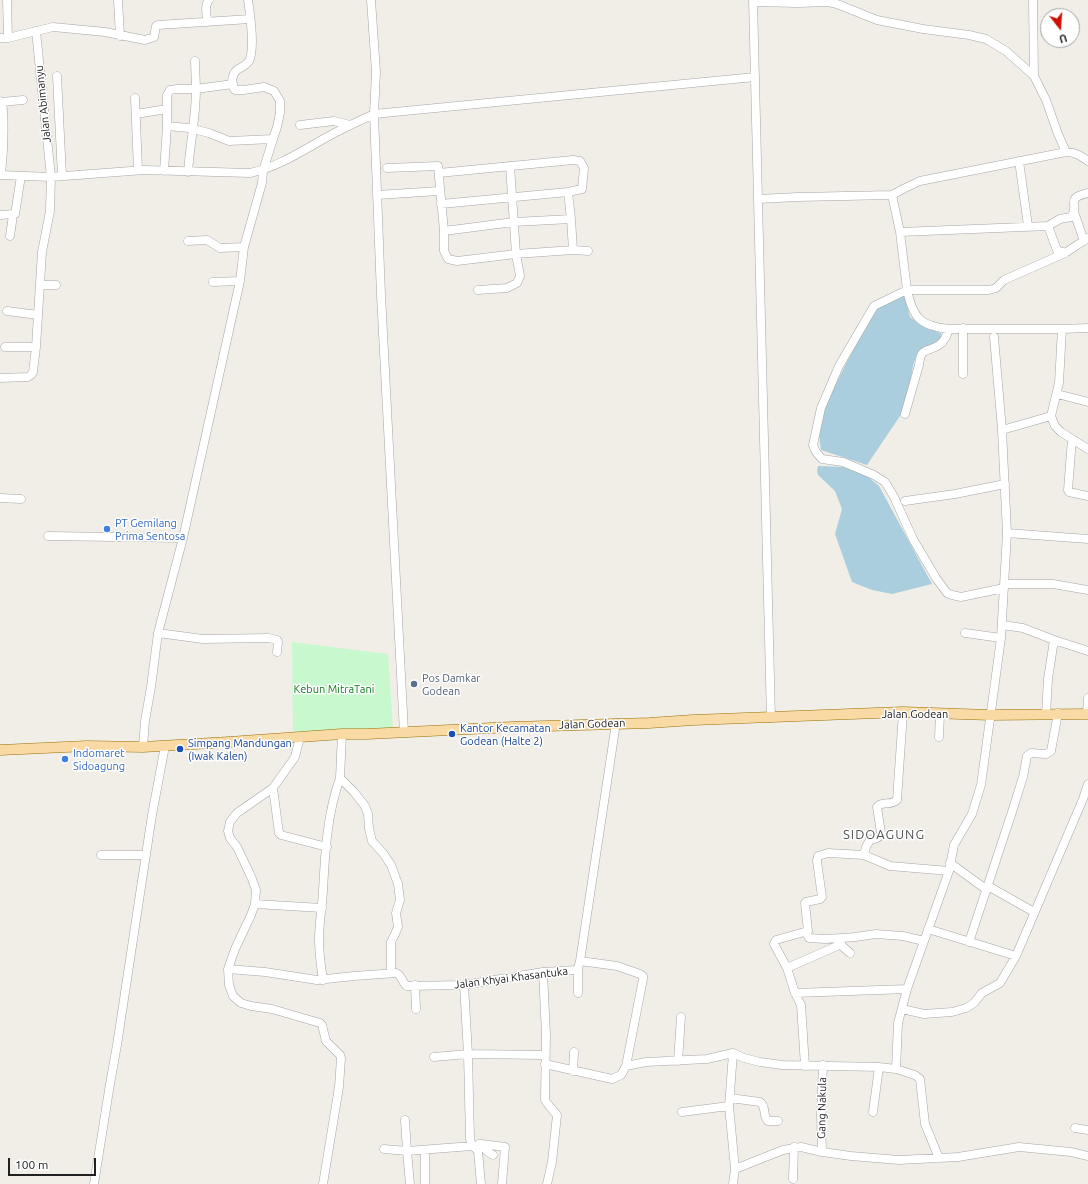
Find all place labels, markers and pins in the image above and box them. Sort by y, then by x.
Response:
place label: PT Gemilang Prima Sentosa [115,516,185,542]
marker: PT Gemilang Prima Sentosa [102,524,112,534]
place label: Pos Damkar Godean [422,671,480,697]
marker: Pos Damkar Godean [409,679,419,689]
place label: Kantor Kecamatan Godean (Halte 2) [460,721,551,747]
marker: Kantor Kecamatan Godean (Halte 2) [447,729,457,739]
place label: Simpang Mandungan (Iwak Kalen) [188,736,292,762]
marker: Simpang Mandungan (Iwak Kalen) [175,744,185,754]
place label: Indomaret Sidoagung [73,746,125,772]
marker: Indomaret Sidoagung [60,754,70,764]

